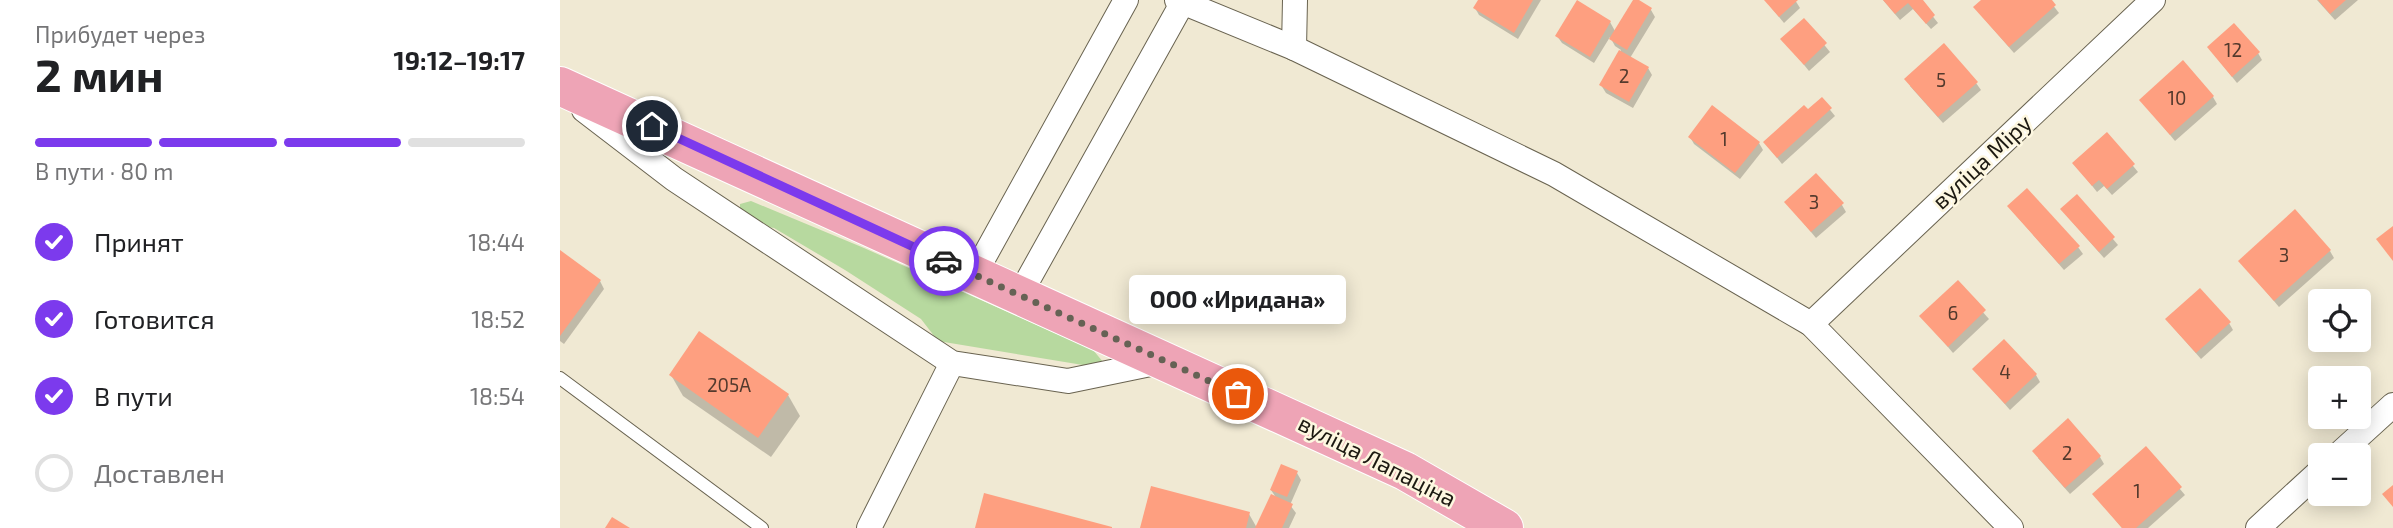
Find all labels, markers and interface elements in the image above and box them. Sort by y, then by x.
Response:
text: Прибудет через [35,20,205,48]
house number: 12 [2224,38,2242,61]
text: 19:12–19:17 [393,44,525,75]
text: 2 мин [35,46,164,101]
house number: 2 [1619,64,1629,87]
house number: 5 [1936,68,1946,91]
house number: 10 [2167,86,2187,109]
pin [622,96,682,156]
icon: home [633,107,671,145]
street label: вуліца Міру [1926,108,2038,215]
house number: 1 [1720,127,1728,150]
text: В пути · 80 m [35,157,173,185]
house number: 3 [1809,190,1819,213]
icon: check [35,223,73,261]
text: Принят [94,226,184,257]
courier [909,226,979,296]
text: 18:44 [468,228,525,256]
icon: car [925,242,963,280]
house number: 3 [2279,243,2289,266]
callout: ООО «Иридана» [1130,275,1346,324]
text: ООО «Иридана» [1150,285,1325,313]
map controls [2308,289,2371,506]
button: locate [2308,289,2371,352]
icon: check [35,300,73,338]
house number: 6 [1948,301,1958,324]
text: Готовится [94,303,215,334]
text: 18:52 [471,305,525,333]
house number: 4 [1999,360,2011,383]
pin [1208,364,1268,424]
button: + [2308,366,2371,429]
house number: 205А [707,373,751,396]
icon: bag [1219,375,1257,413]
icon: check [35,377,73,415]
text: В пути [94,380,173,411]
text: 18:54 [470,382,525,410]
street label: вуліца Лапаціна [1293,408,1461,513]
house number: 2 [2062,441,2072,464]
button: − [2308,443,2371,506]
text: Доставлен [94,457,225,488]
house number: 1 [2133,479,2141,502]

